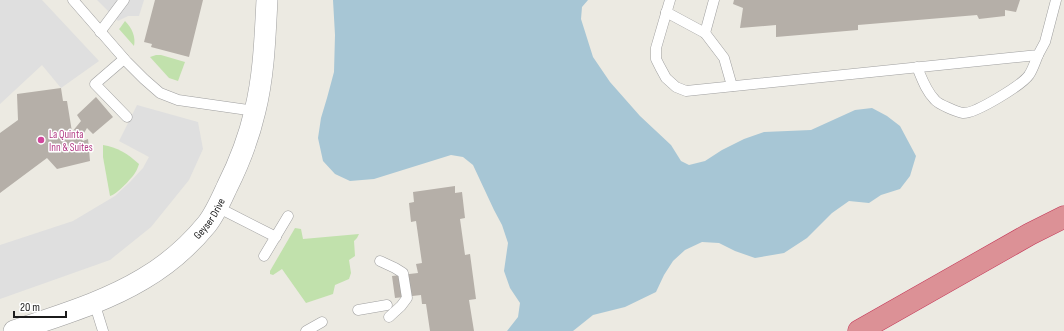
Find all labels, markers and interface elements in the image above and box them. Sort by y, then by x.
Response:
place label: La Quinta Inn & Suites [49,128,93,154]
marker: La Quinta Inn & Suites [36,135,46,145]
street label: Geyser Drive [191,196,228,242]
scale bar [14,293,66,319]
text: 20 m [20,300,40,315]

